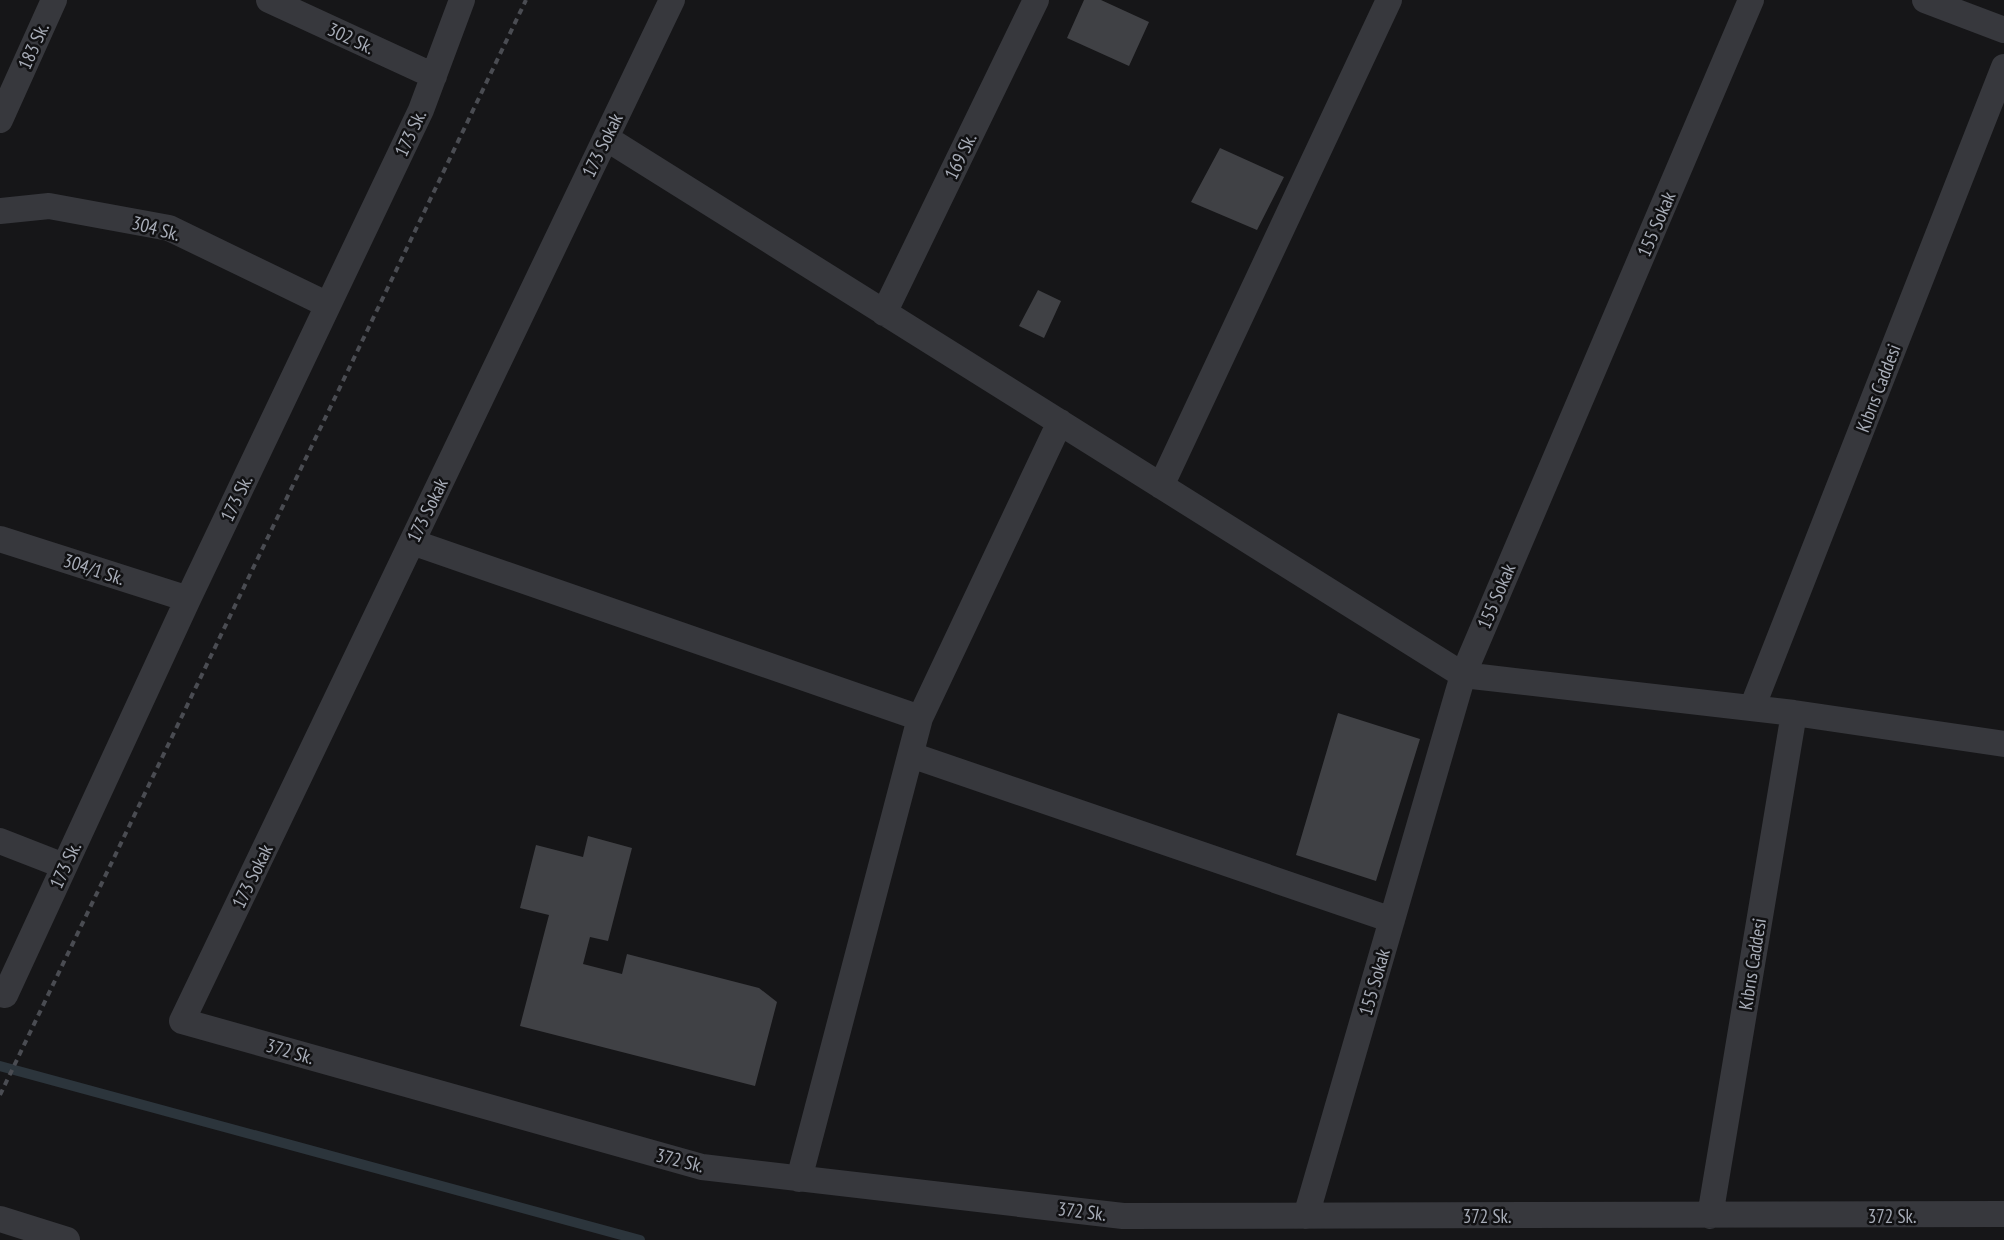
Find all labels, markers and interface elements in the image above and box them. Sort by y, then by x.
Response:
street label: 302 Sk. [324,17,378,59]
street label: 183 Sk. [12,19,54,73]
street label: 173 Sk. [389,106,431,160]
street label: 173 Sokak [576,108,628,181]
street label: 169 Sk. [939,129,981,183]
street label: 155 Sokak [1632,187,1681,260]
street label: 304 Sk. [129,210,183,246]
street label: Kıbrıs Caddesi [1850,341,1906,435]
street label: 173 Sk. [215,471,257,525]
street label: 173 Sokak [401,473,453,546]
street label: 304/1 Sk. [60,548,128,590]
street label: 155 Sokak [1472,559,1521,632]
street label: 173 Sk. [44,838,86,892]
street label: 173 Sokak [226,839,278,912]
street label: Kıbrıs Caddesi [1733,916,1771,1012]
street label: 155 Sokak [1353,945,1395,1018]
street label: 372 Sk. [263,1033,317,1069]
street label: 372 Sk. [654,1142,706,1178]
street label: 372 Sk. [1056,1196,1108,1226]
street label: 372 Sk. [1463,1204,1511,1228]
street label: 372 Sk. [1868,1204,1916,1228]

